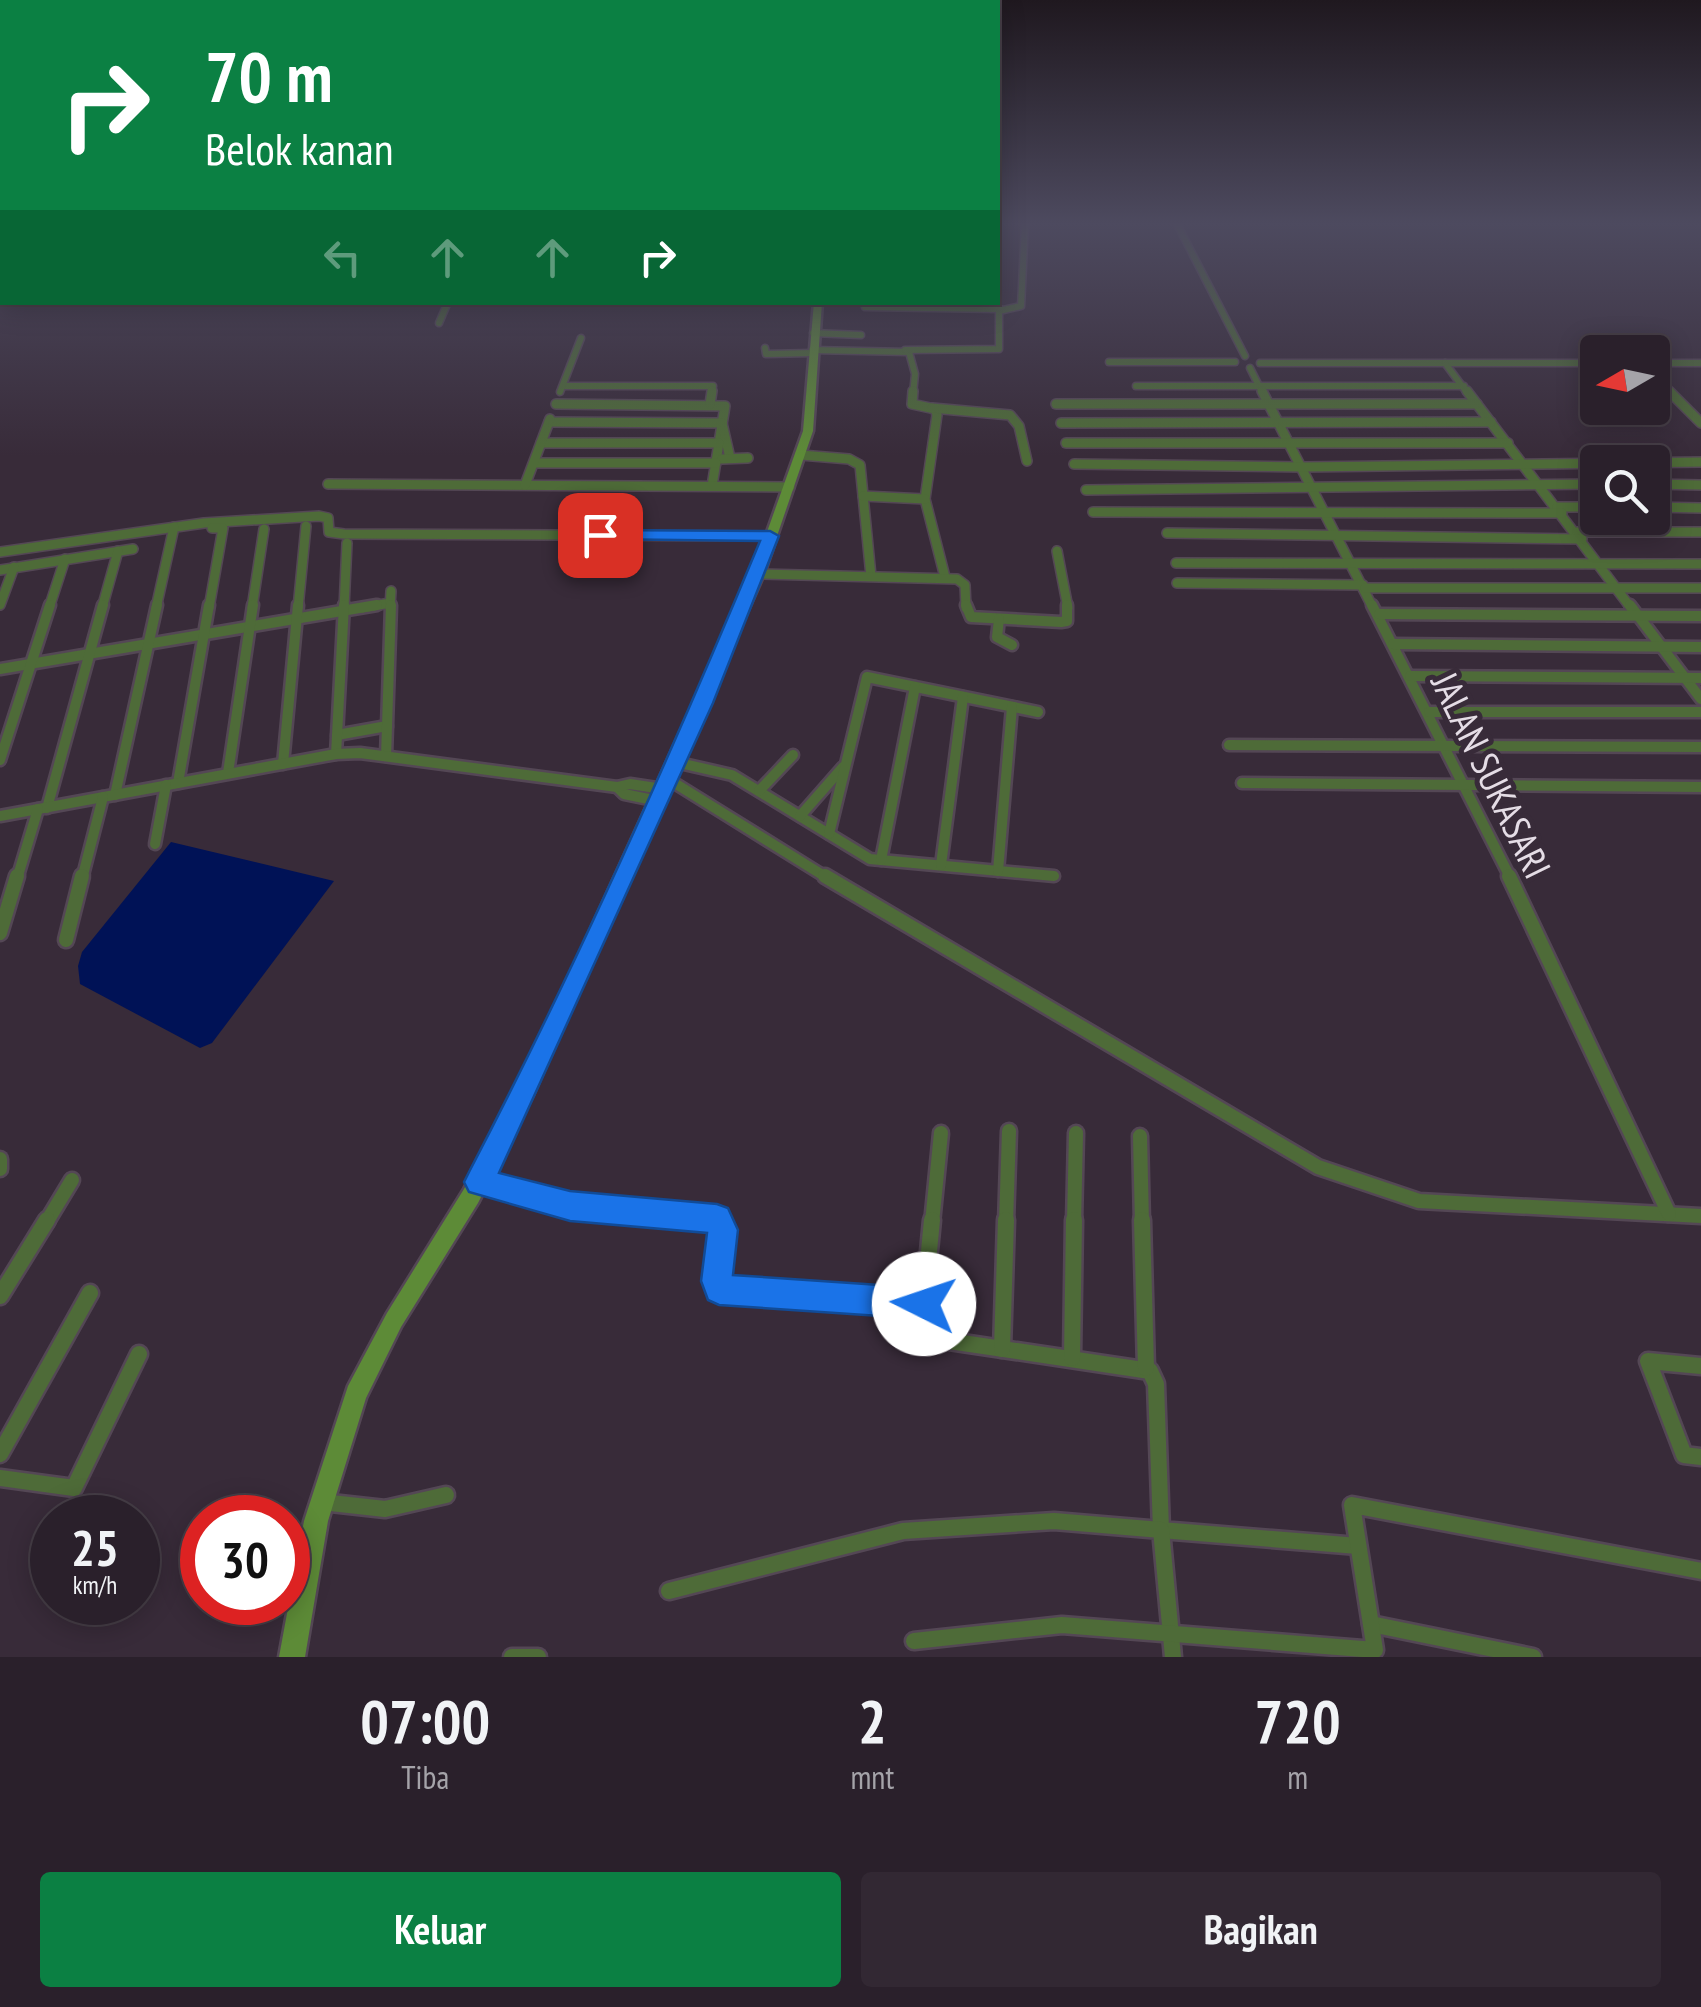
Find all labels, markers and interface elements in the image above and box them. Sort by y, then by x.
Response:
text: 70 m [205,31,333,121]
icon: right [40,40,170,170]
text: Belok kanan [205,119,394,177]
icon: left [315,230,370,285]
icon: ahead [420,230,475,285]
icon: ahead [525,230,580,285]
icon: right [630,230,685,285]
north arrow [1580,335,1670,425]
map controls [1580,335,1670,535]
button: search [1580,445,1670,535]
pin [558,493,643,578]
icon: arrive [573,508,628,563]
street label: JALAN SUKASARI [1421,663,1563,886]
position arrow [872,1252,976,1356]
speed limit sign: 30 [180,1495,310,1625]
text: 25 [71,1515,119,1580]
text: km/h [73,1569,117,1601]
text: 07:00 [360,1682,490,1760]
text: 2 [858,1682,887,1760]
text: 720 [1255,1682,1341,1760]
text: Tiba [401,1756,449,1798]
text: mnt [851,1756,894,1798]
text: m [1287,1756,1308,1798]
button: Keluar [40,1872,841,1987]
button: Bagikan [861,1872,1661,1987]

